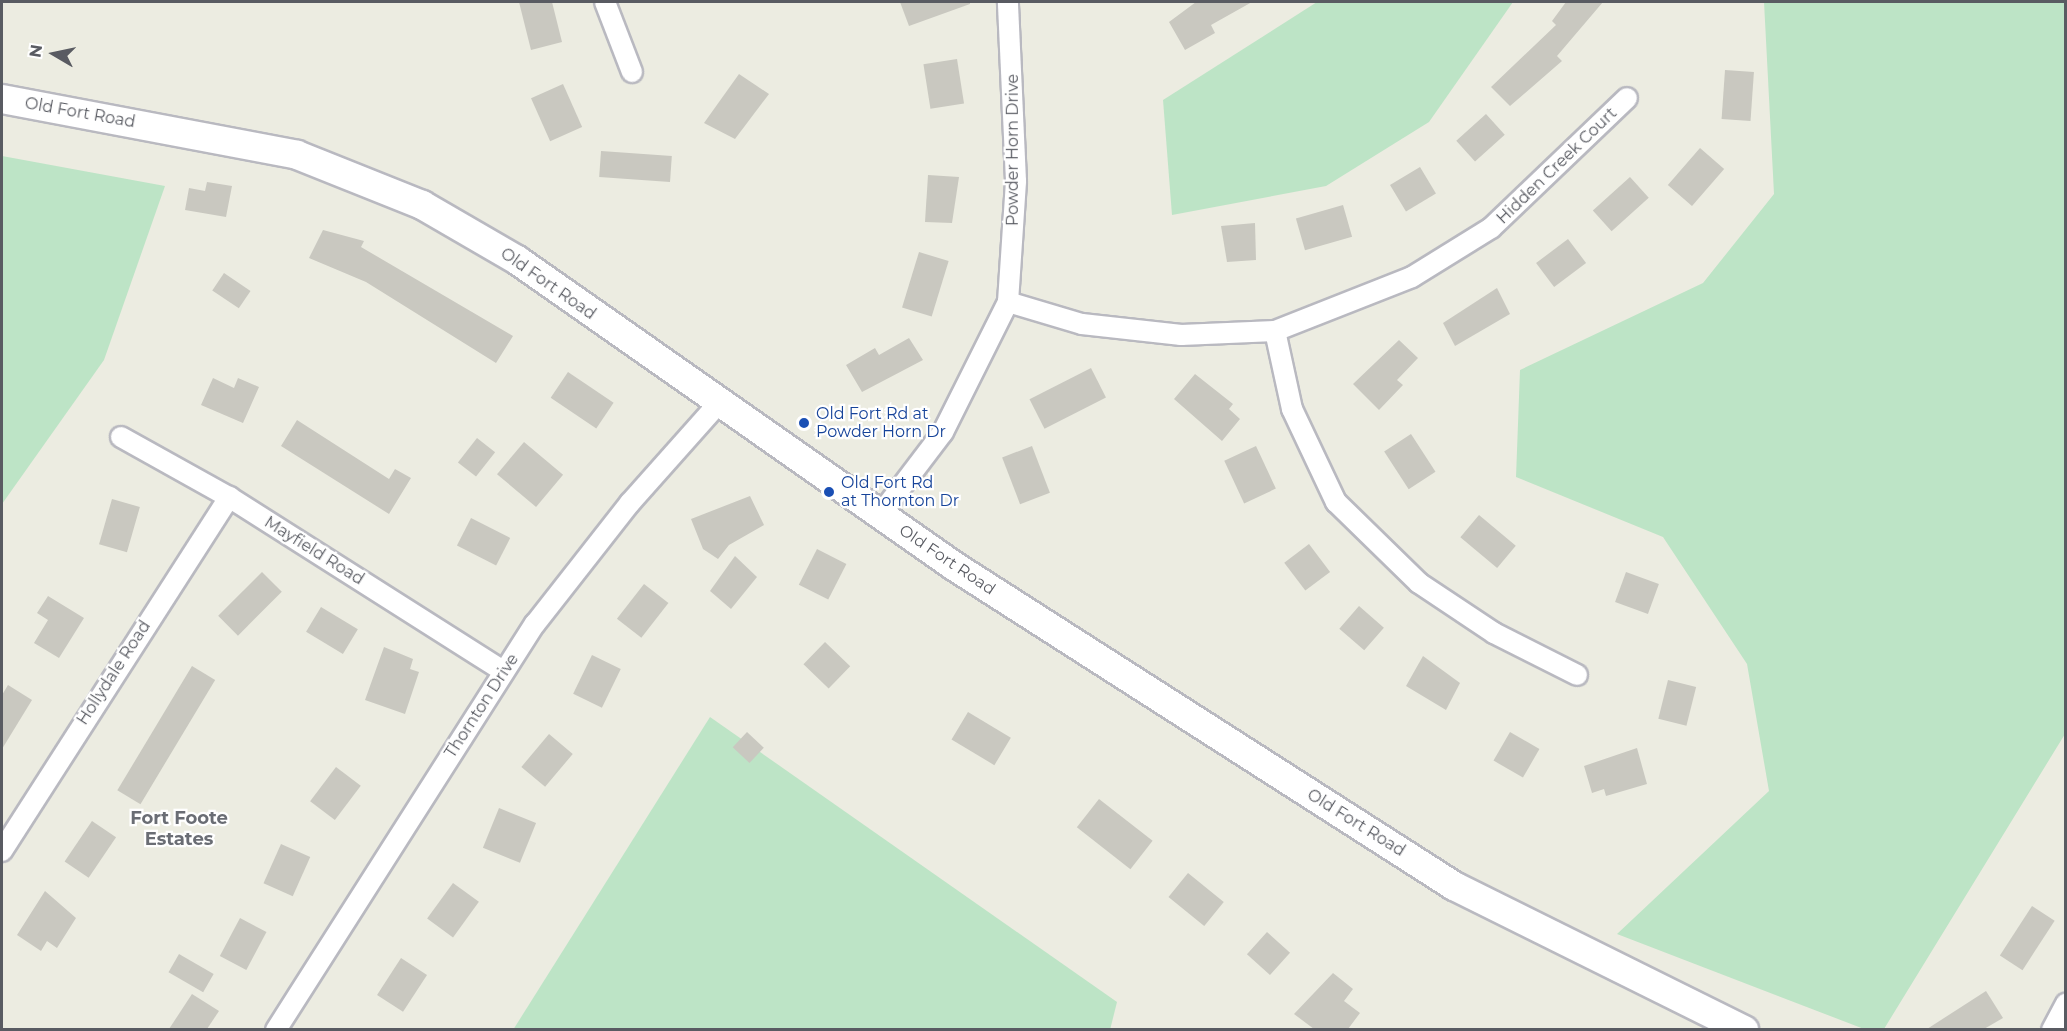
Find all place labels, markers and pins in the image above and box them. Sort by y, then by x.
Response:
place label: Old Fort Rd at Powder Horn Dr [816,404,946,442]
marker: Old Fort Rd at Powder Horn Dr [797,416,811,430]
place label: Old Fort Rd at Thornton Dr [841,473,959,511]
marker: Old Fort Rd at Thornton Dr [822,485,836,499]

